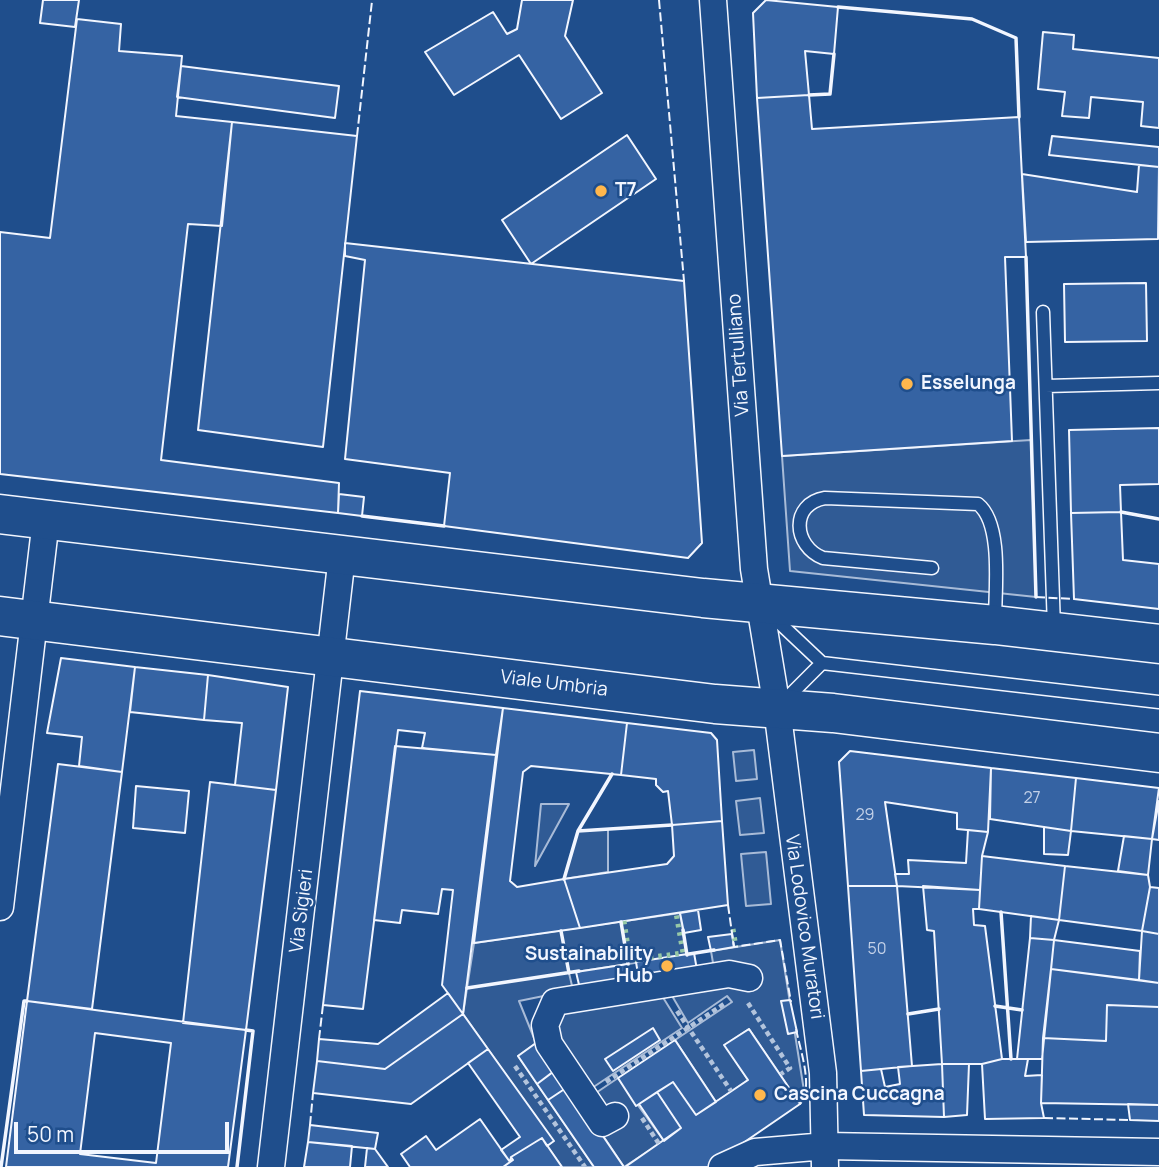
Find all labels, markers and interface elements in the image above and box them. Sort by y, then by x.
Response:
place label: T7 [615,180,637,202]
marker: T7 [593,183,609,199]
street label: Via Tertulliano [723,293,755,417]
place label: Esselunga [921,373,1016,395]
marker: Esselunga [899,376,915,392]
street label: Viale Umbria [499,666,609,702]
house number: 27 [1023,789,1041,809]
house number: 29 [855,806,875,826]
street label: Via Lodovico Muratori [780,833,828,1021]
street label: Via Sigieri [286,868,318,954]
house number: 50 [868,940,886,960]
place label: Sustainability Hub [525,944,653,988]
marker: Sustainability Hub [659,958,675,974]
place label: Cascina Cuccagna [774,1084,945,1106]
marker: Cascina Cuccagna [752,1087,768,1103]
scale bar [18,1108,233,1152]
text: 50 m [27,1120,74,1148]

